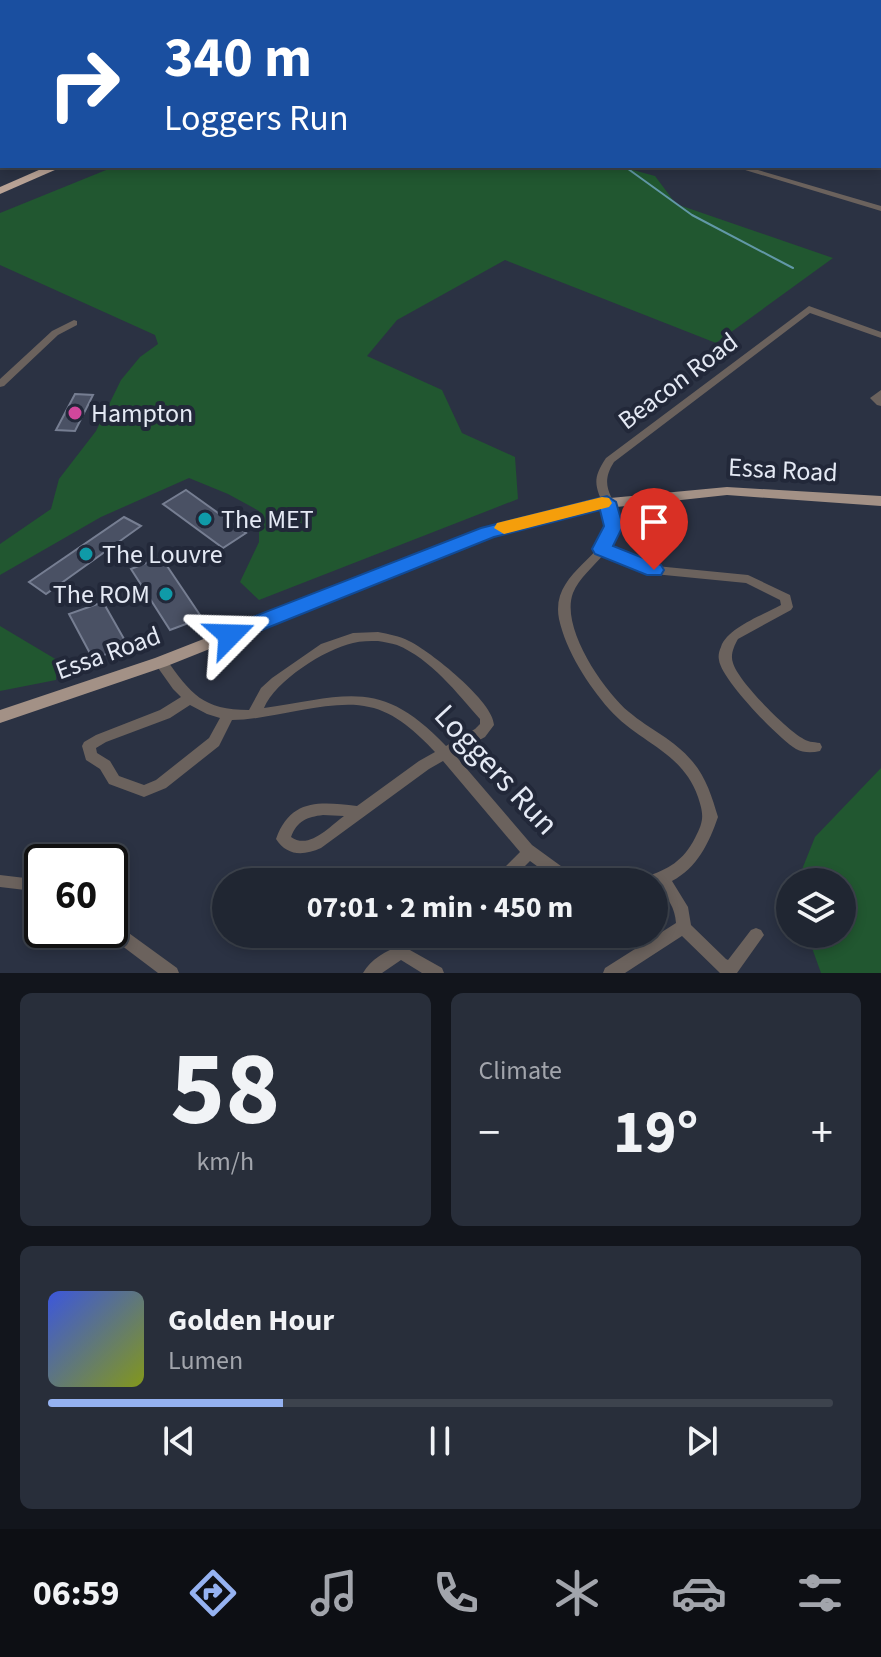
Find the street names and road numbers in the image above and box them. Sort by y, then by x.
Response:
street label: Beacon Road [610,324,746,438]
street label: Essa Road [727,449,839,491]
street label: Essa Road [50,617,166,689]
street label: Loggers Run [423,694,569,846]

